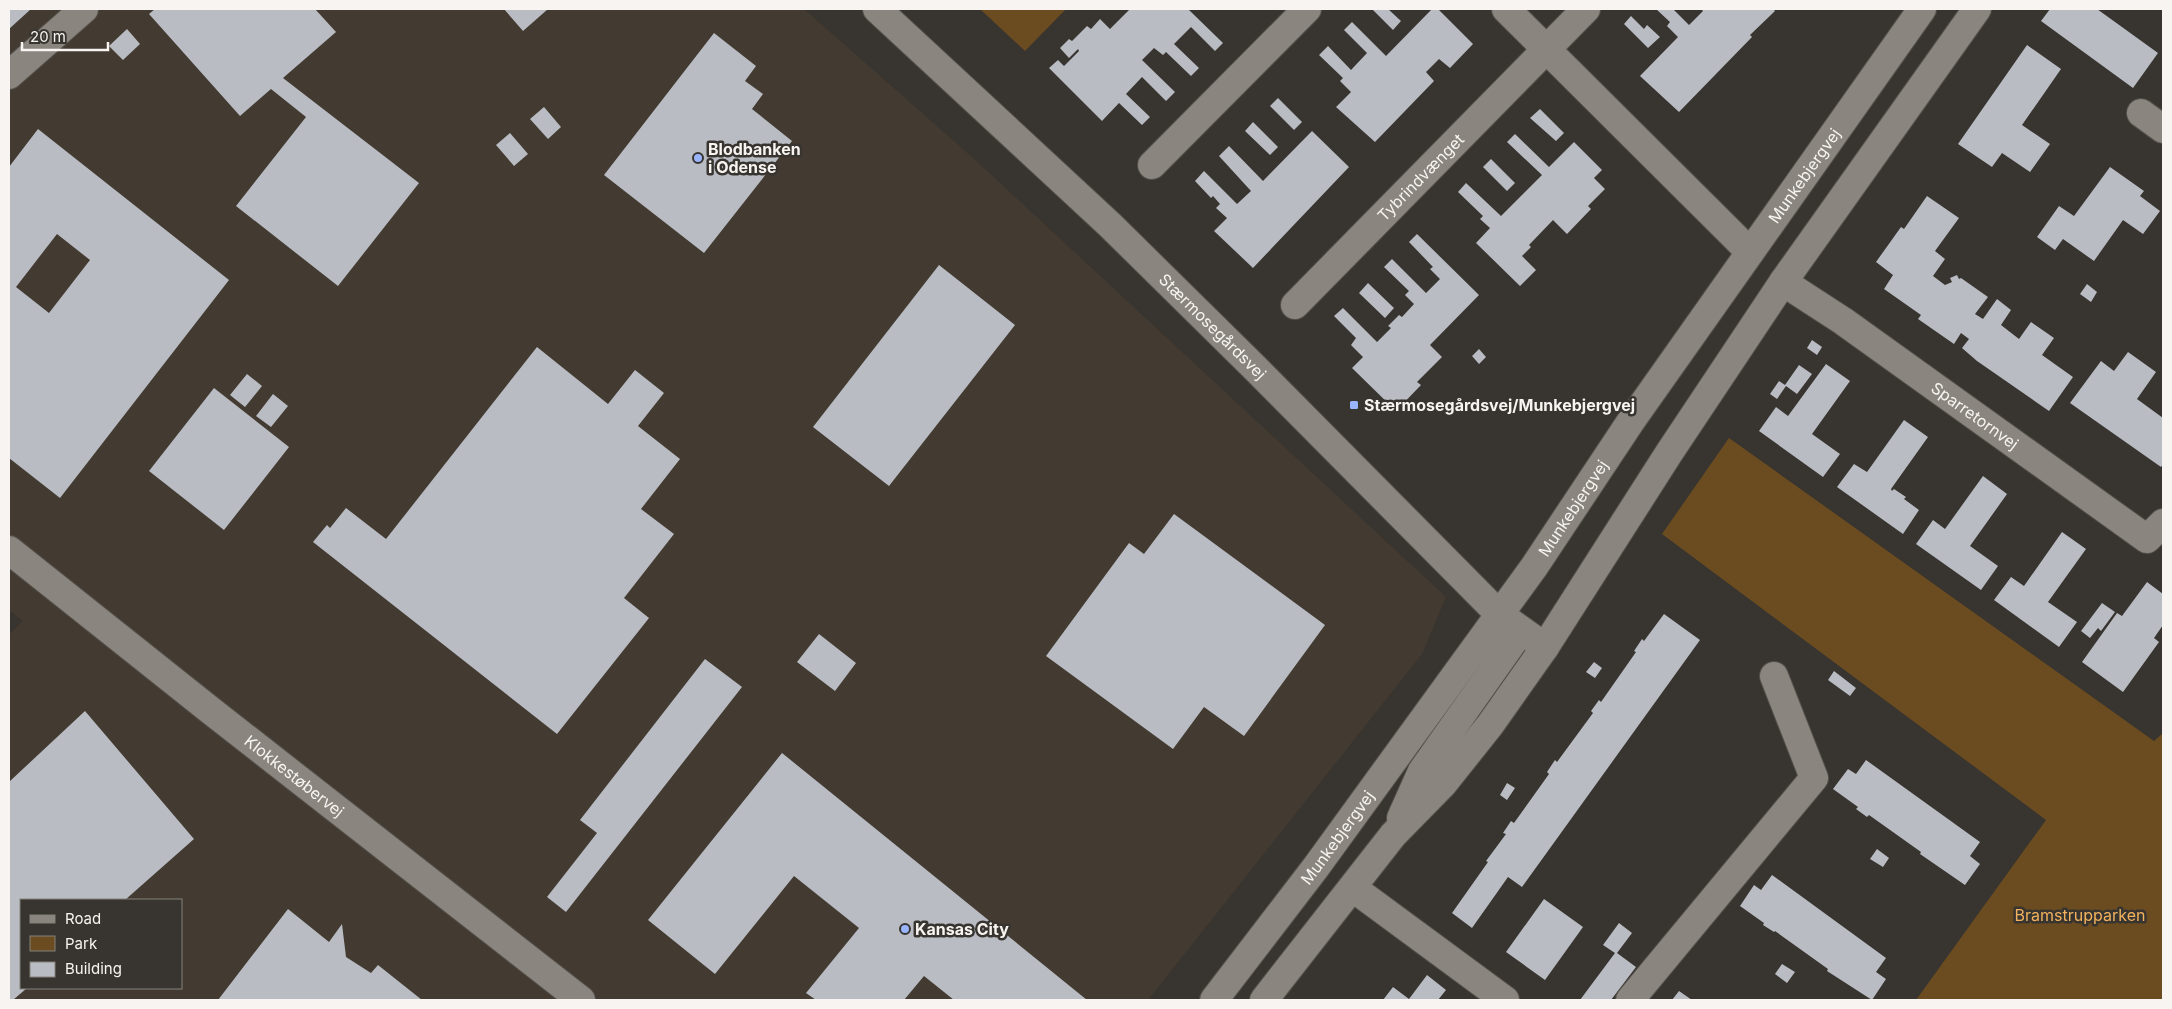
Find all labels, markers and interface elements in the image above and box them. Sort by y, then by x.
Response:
scale bar [22,20,109,52]
text: 20 m [30,27,66,46]
street label: Munkebjergvej [1764,124,1845,227]
street label: Tybrindvænget [1373,129,1468,225]
place label: Blodbanken i Odense [708,139,801,177]
marker: Blodbanken i Odense [692,152,704,164]
street label: Stærmosegårdsvej [1155,269,1271,384]
street label: Sparretornvej [1927,378,2023,454]
place label: Stærmosegårdsvej/Munkebjergvej [1364,395,1635,415]
marker: Stærmosegårdsvej/Munkebjergvej [1348,399,1360,411]
street label: Munkebjergvej [1534,456,1612,560]
street label: Klokkestøbervej [240,731,348,821]
street label: Munkebjergvej [1296,787,1378,888]
legend [20,899,182,989]
park label: Bramstrupparken [2015,905,2145,925]
text: Road [65,909,101,928]
place label: Kansas City [915,919,1009,939]
marker: Kansas City [899,923,911,935]
text: Park [65,934,98,953]
text: Building [65,959,122,978]

